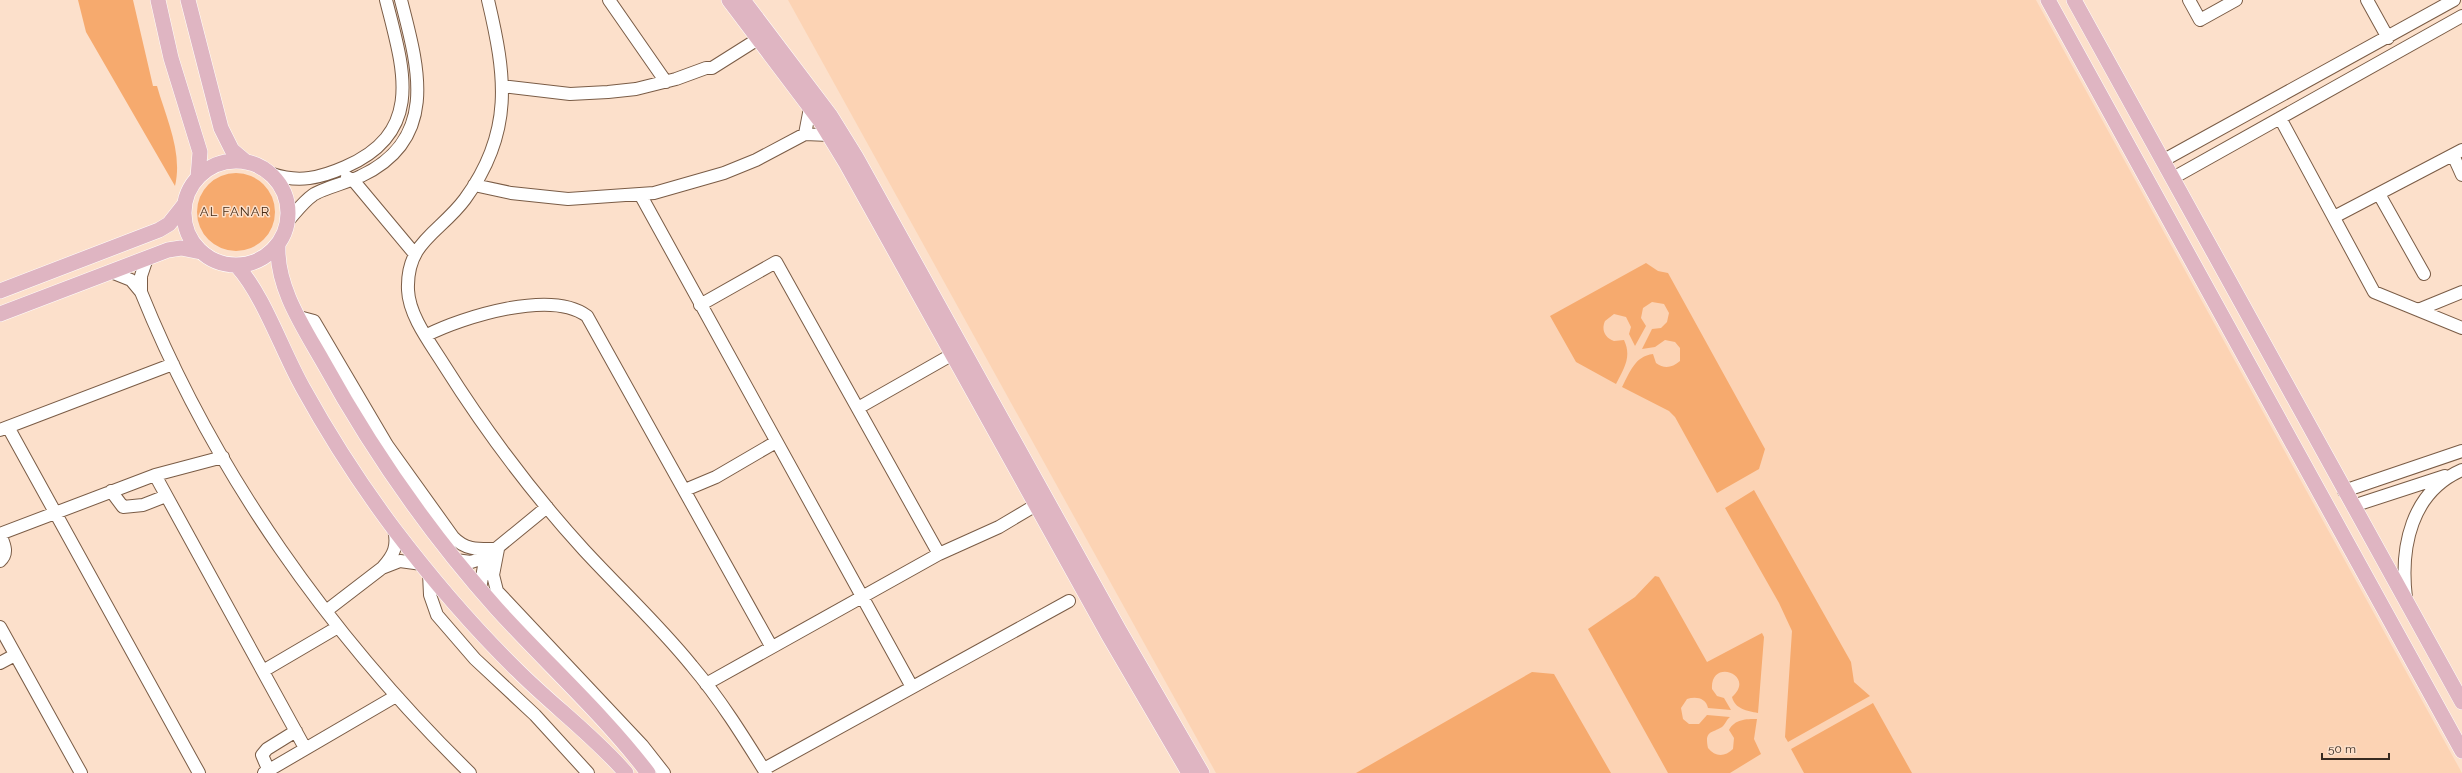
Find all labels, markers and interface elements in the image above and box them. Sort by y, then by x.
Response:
district label: AL FANAR [200,204,270,219]
scale bar [2322,735,2389,761]
text: 50 m [2328,742,2356,756]

